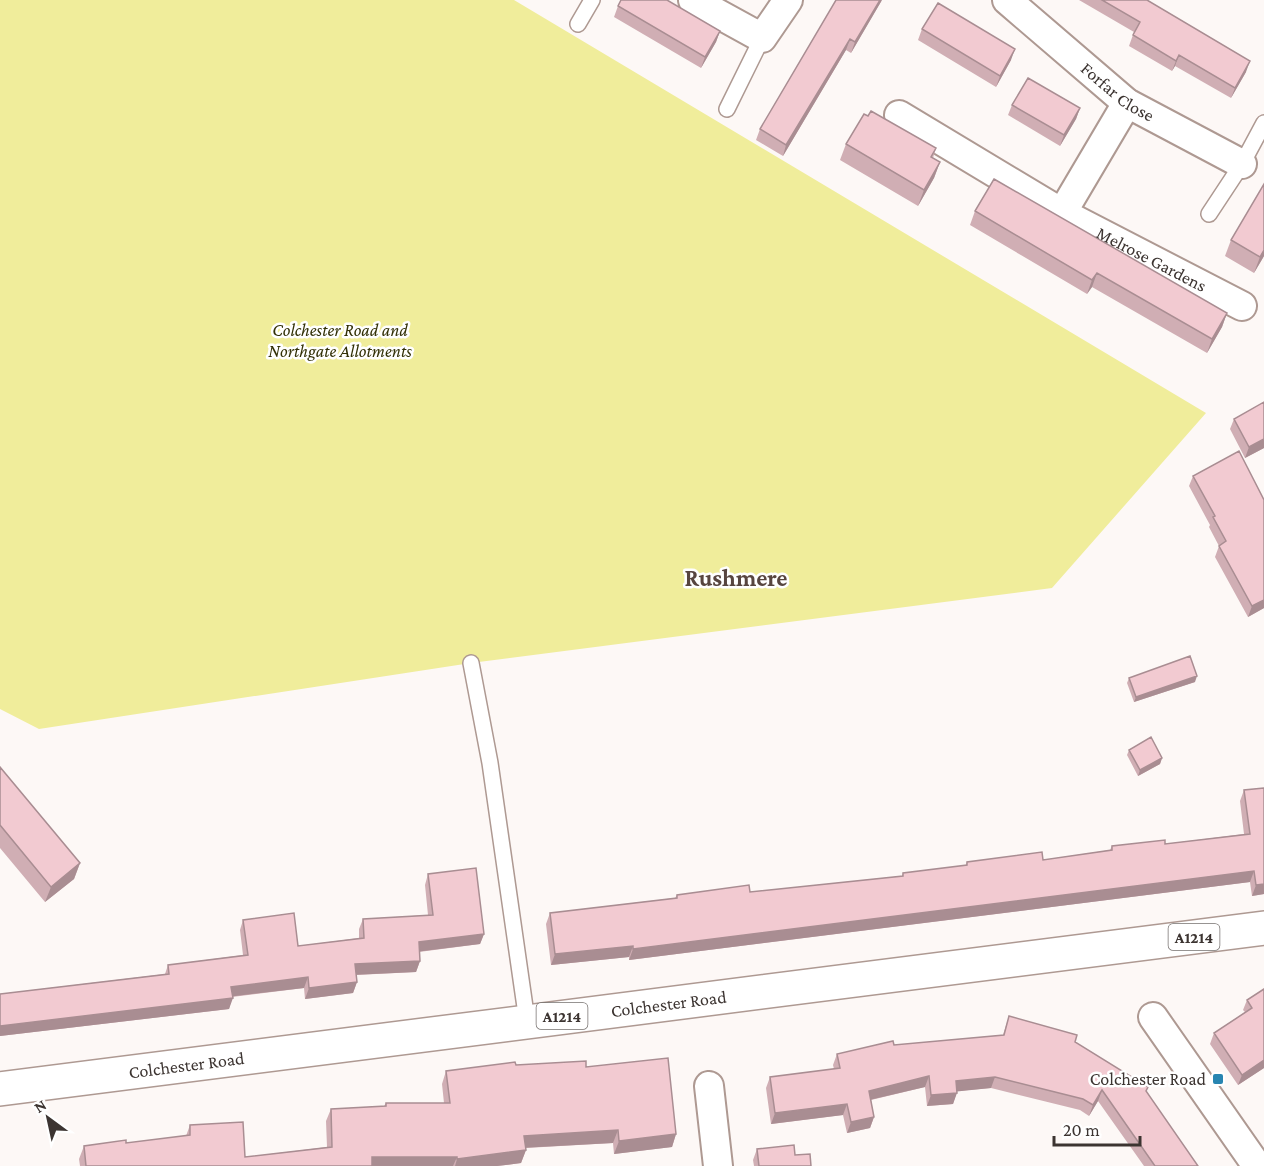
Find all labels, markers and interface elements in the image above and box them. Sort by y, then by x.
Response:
street label: Forfar Close [1077,58,1158,126]
street label: Melrose Gardens [1093,223,1210,296]
park label: Colchester Road and Northgate Allotments [268,320,412,361]
district label: Rushmere [684,564,788,591]
road number: A1214 [1168,924,1220,950]
street label: Colchester Road [610,987,728,1021]
road number: A1214 [536,1003,588,1029]
street label: Colchester Road [128,1048,246,1083]
place label: Colchester Road [1090,1069,1207,1089]
marker: Colchester Road [1211,1072,1225,1086]
north arrow [18,1088,78,1148]
text: N [31,1096,49,1116]
scale bar [1054,1109,1140,1147]
text: 20 m [1063,1120,1100,1140]

